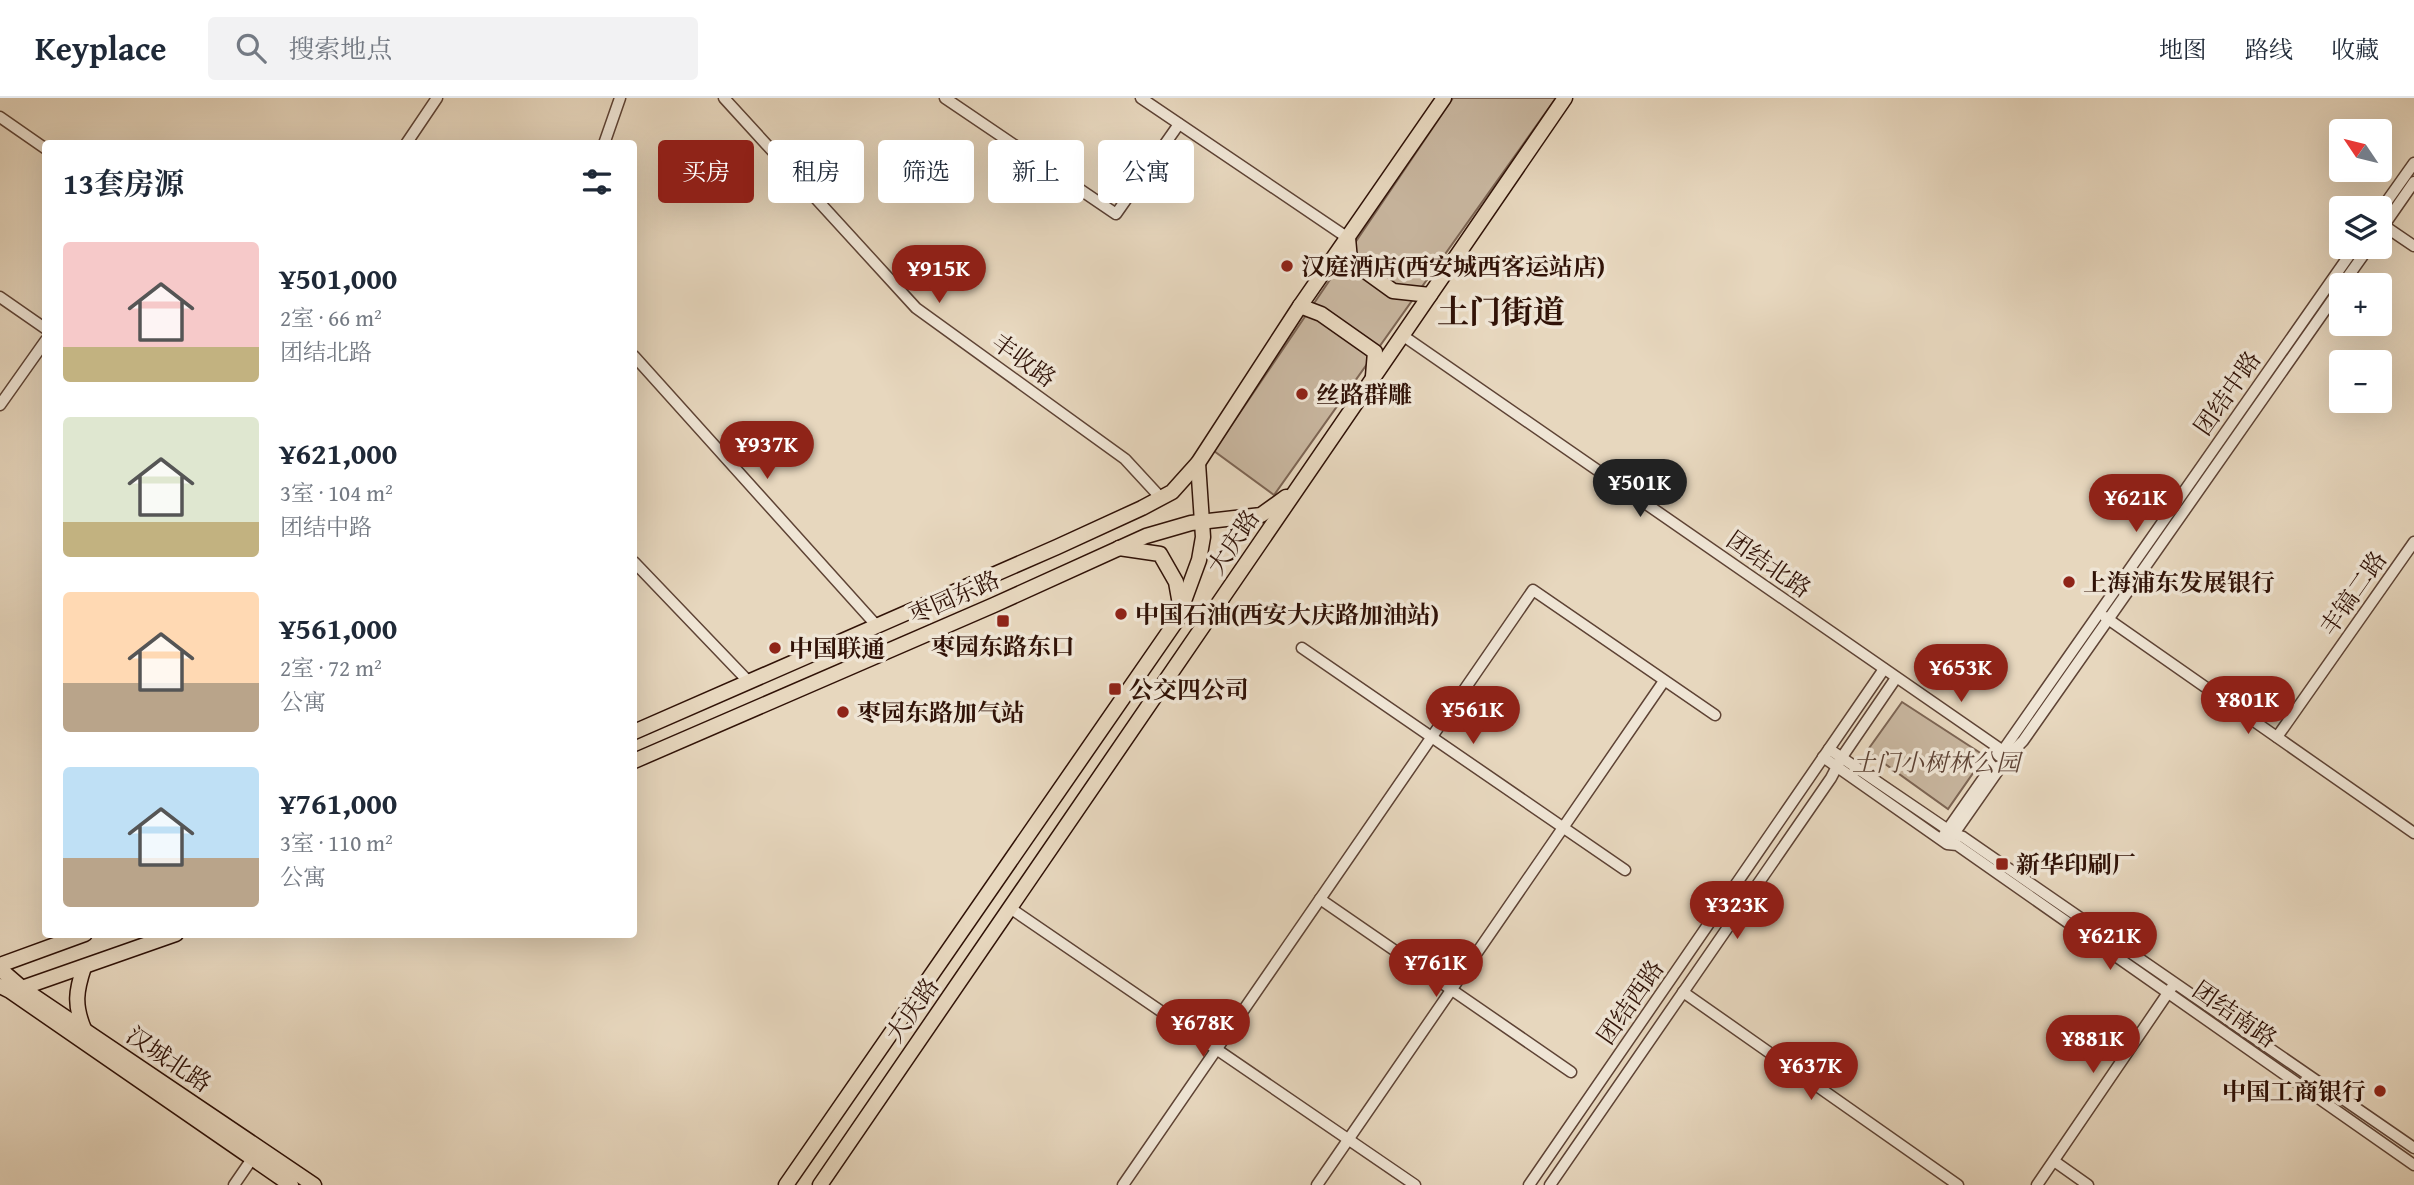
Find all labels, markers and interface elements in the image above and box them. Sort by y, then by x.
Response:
search box [208,17,698,80]
text: Keyplace [35,24,166,72]
icon: search [232,29,270,67]
text: 搜索地点 [288,29,392,68]
text: 地图 [2159,32,2207,67]
text: 路线 [2245,32,2293,67]
text: 收藏 [2331,32,2379,67]
north arrow [2329,119,2392,182]
map controls [2329,119,2392,413]
chip: 买房 [658,140,754,203]
chip: 租房 [768,140,864,203]
chip: 筛选 [878,140,974,203]
chip: 新上 [988,140,1084,203]
chip: 公寓 [1098,140,1194,203]
text: 13套房源 [63,161,184,205]
icon: filters [578,163,616,201]
button: layers [2329,196,2392,259]
pin: ¥915K [890,246,988,305]
place label: 汉庭酒店(西安城西客运站店) [1301,249,1605,284]
text: ¥915K [908,251,970,284]
text: ¥501,000 [280,256,397,300]
marker: 汉庭酒店(西安城西客运站店) [1279,258,1295,274]
icon: home [119,270,203,354]
button: + [2329,273,2392,336]
district label: 土门街道 [1437,288,1565,335]
text: 2室 · 66 m² [280,301,382,334]
street label: 丰收路 [985,325,1063,395]
text: 团结北路 [280,335,372,368]
street label: 团结中路 [2185,344,2269,442]
button: − [2329,350,2392,413]
place label: 丝路群雕 [1316,377,1412,412]
marker: 丝路群雕 [1294,386,1310,402]
pin: ¥937K [718,422,816,481]
text: ¥937K [736,427,798,460]
text: ¥621,000 [280,431,397,475]
icon: home [119,445,203,529]
pin: ¥501K [1591,460,1689,519]
text: ¥501K [1609,465,1671,498]
pin: ¥621K [2087,474,2185,534]
text: 3室 · 104 m² [280,476,393,509]
text: ¥621K [2105,480,2167,513]
street label: 大庆路 [1198,502,1268,582]
text: 团结中路 [280,510,372,543]
street label: 团结北路 [1720,522,1818,606]
street label: 丰镐二路 [2311,544,2395,642]
street label: 枣园东路 [903,561,1005,633]
place label: 上海浦东发展银行 [2083,565,2275,600]
marker: 上海浦东发展银行 [2061,574,2077,590]
place label: 中国石油(西安大庆路加油站) [1135,597,1439,632]
text: ¥561,000 [280,606,397,650]
marker: 中国石油(西安大庆路加油站) [1113,606,1129,622]
marker: 枣园东路东口 [995,613,1011,629]
icon: home [119,620,203,704]
place label: 枣园东路东口 [931,629,1075,664]
place label: 中国联通 [789,631,885,666]
marker: 中国联通 [767,640,783,656]
pin: ¥653K [1912,644,2010,704]
text: ¥653K [1930,650,1992,683]
text: 2室 · 72 m² [280,651,382,684]
place label: 公交四公司 [1129,672,1249,707]
pin: ¥801K [2199,676,2297,736]
marker: 公交四公司 [1107,681,1123,697]
text: ¥801K [2217,682,2279,715]
text: 公寓 [280,685,326,718]
pin: ¥561K [1424,686,1522,746]
text: ¥561K [1442,692,1504,725]
place label: 枣园东路加气站 [857,695,1025,730]
marker: 枣园东路加气站 [835,704,851,720]
park label: 土门小树林公园 [1852,745,2024,780]
text: ¥761,000 [280,781,397,825]
icon: home [119,795,203,879]
text: 3室 · 110 m² [280,826,393,859]
place label: 新华印刷厂 [2016,847,2136,882]
marker: 新华印刷厂 [1994,856,2010,872]
text: 公寓 [280,860,326,893]
pin: ¥323K [1688,882,1786,941]
text: ¥323K [1706,887,1768,920]
pin: ¥621K [2061,912,2159,972]
text: ¥621K [2079,918,2141,951]
pin: ¥761K [1387,940,1485,999]
text: ¥761K [1405,945,1467,978]
street label: 团结西路 [1588,953,1672,1051]
street label: 大庆路 [877,970,947,1050]
street label: 团结南路 [2186,972,2284,1056]
pin: ¥678K [1154,1000,1252,1059]
text: ¥678K [1172,1005,1234,1038]
pin: ¥881K [2044,1016,2142,1075]
street label: 汉城北路 [119,1018,219,1100]
text: ¥881K [2062,1021,2124,1054]
pin: ¥637K [1762,1042,1860,1102]
text: ¥637K [1780,1048,1842,1081]
place label: 中国工商银行 [2222,1074,2366,1109]
marker: 中国工商银行 [2372,1083,2388,1099]

